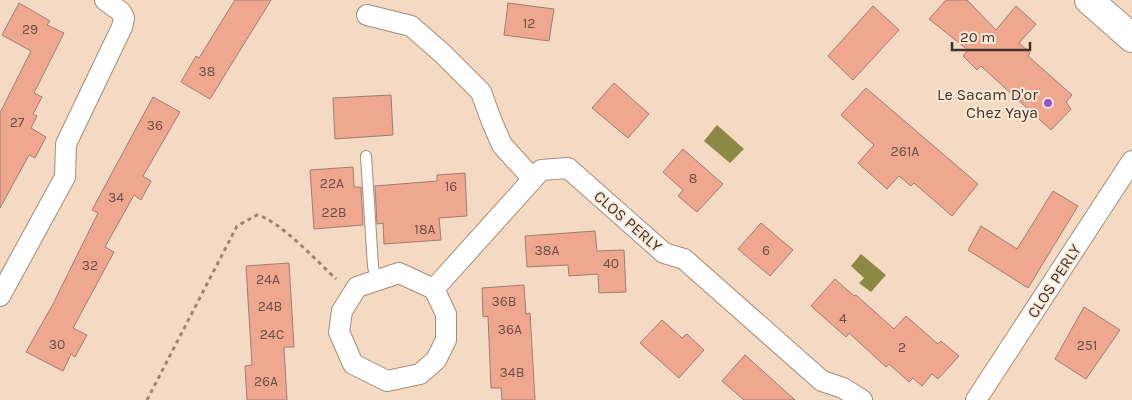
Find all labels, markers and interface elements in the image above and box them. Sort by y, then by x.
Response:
house number: 12 [523,15,535,32]
scale bar [952,20,1030,52]
house number: 29 [22,21,38,38]
text: 20 m [960,28,995,46]
house number: 38 [199,63,215,80]
place label: Le Sacam D'or Chez Yaya [937,85,1038,122]
marker: Le Sacam D'or Chez Yaya [1042,97,1054,109]
house number: 27 [10,114,25,131]
house number: 36 [147,117,163,134]
house number: 261A [891,143,919,160]
house number: 8 [689,170,697,187]
house number: 22A [320,175,344,192]
house number: 16 [445,178,457,195]
street label: CLOS PERLY [590,186,666,256]
house number: 34 [108,189,124,206]
house number: 22B [322,204,346,221]
house number: 18A [414,221,436,238]
street label: CLOS PERLY [1023,240,1085,321]
house number: 38A [535,242,559,259]
house number: 6 [762,242,770,259]
house number: 40 [603,255,619,272]
house number: 32 [82,257,98,274]
house number: 24A [256,271,280,288]
house number: 36B [492,293,516,310]
house number: 24B [258,298,282,315]
house number: 4 [839,310,847,327]
house number: 36A [498,321,522,338]
house number: 24C [260,326,284,343]
house number: 30 [49,336,65,353]
house number: 251 [1077,337,1097,354]
house number: 2 [898,339,906,356]
house number: 34B [500,364,524,381]
house number: 26A [254,373,278,390]

